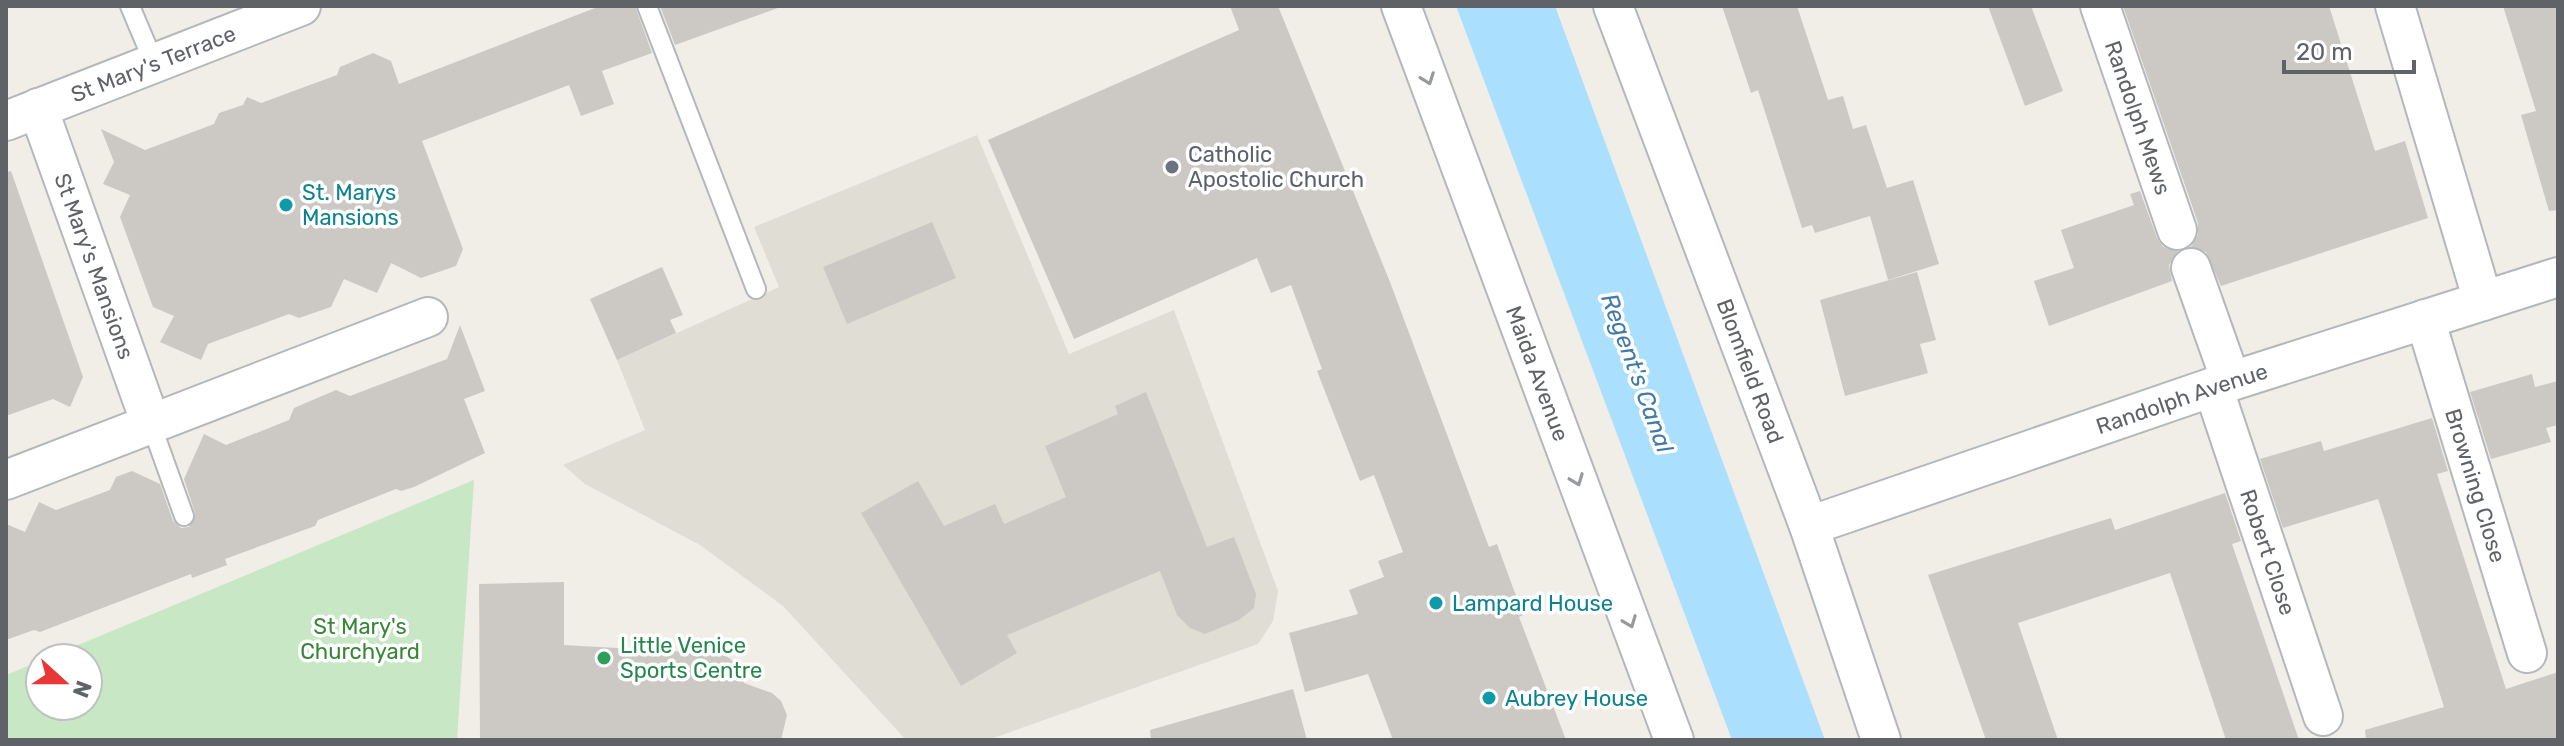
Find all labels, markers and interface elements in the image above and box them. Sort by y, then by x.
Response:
street label: St Mary's Terrace [67,20,240,108]
scale bar [2284,24,2414,74]
street label: Randolph Mews [2099,37,2177,198]
text: 20 m [2296,38,2353,66]
one-way arrow [1418,71,1434,85]
place label: Catholic Apostolic Church [1188,141,1364,193]
marker: Catholic Apostolic Church [1163,158,1181,176]
street label: St Mary's Mansions [48,170,140,363]
place label: St. Marys Mansions [302,179,399,231]
marker: St. Marys Mansions [277,196,295,214]
water label: Regent's Canal [1595,289,1679,458]
street label: Blomfield Road [1711,295,1790,447]
street label: Maida Avenue [1500,302,1575,445]
street label: Randolph Avenue [2092,357,2271,440]
street label: Browning Close [2439,405,2512,566]
one-way arrow [1567,473,1584,487]
street label: Robert Close [2234,486,2301,619]
place label: Lampard House [1452,590,1613,617]
marker: Lampard House [1427,594,1445,612]
park label: St Mary's Churchyard [300,613,420,665]
one-way arrow [1620,614,1637,628]
place label: Little Venice Sports Centre [620,632,762,684]
north arrow [24,642,104,722]
marker: Little Venice Sports Centre [595,649,613,667]
text: N [67,677,98,701]
place label: Aubrey House [1505,685,1648,712]
marker: Aubrey House [1480,689,1498,707]

